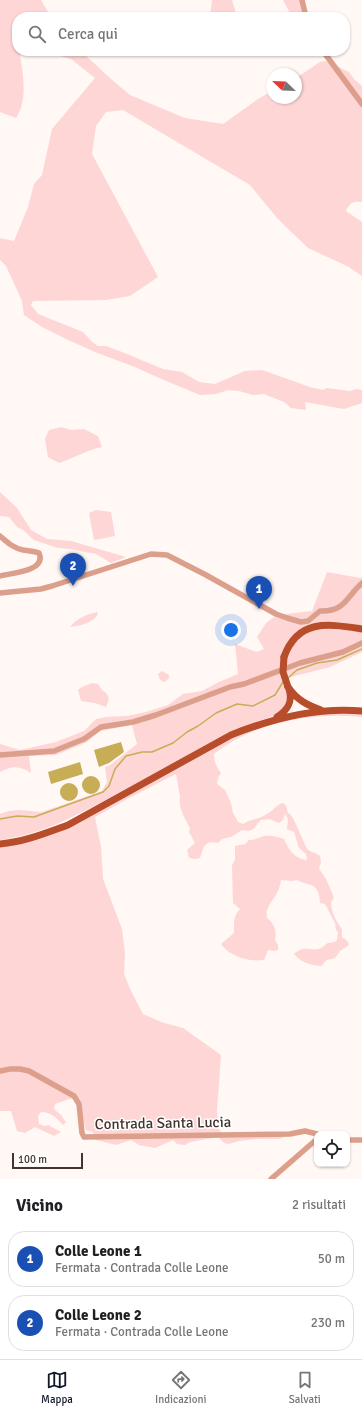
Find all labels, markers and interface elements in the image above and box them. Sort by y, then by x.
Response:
search box [12,12,350,56]
icon: search [26,23,48,45]
text: Cerca qui [58,25,118,43]
north arrow [266,68,302,104]
pin: 2 [60,553,86,586]
pin: 1 [246,576,272,609]
your location [221,620,241,640]
street label: Contrada Santa Lucia [94,1113,232,1133]
map controls [314,1131,350,1167]
button: locate [314,1131,350,1167]
scale bar [12,1151,83,1170]
text: 100 m [18,1153,47,1166]
text: Vicino [16,1195,63,1216]
text: 2 risultati [292,1197,346,1213]
text: Colle Leone 1 [55,1242,142,1260]
text: 1 [26,1251,34,1267]
text: 50 m [318,1251,345,1267]
text: Fermata · Contrada Colle Leone [55,1260,229,1276]
text: Colle Leone 2 [55,1306,142,1324]
text: 2 [26,1315,34,1331]
text: 230 m [311,1315,345,1331]
text: Fermata · Contrada Colle Leone [55,1324,229,1340]
tab: Mappa [41,1369,73,1406]
tab: Indicazioni [155,1369,206,1406]
tab: Salvati [289,1369,321,1406]

